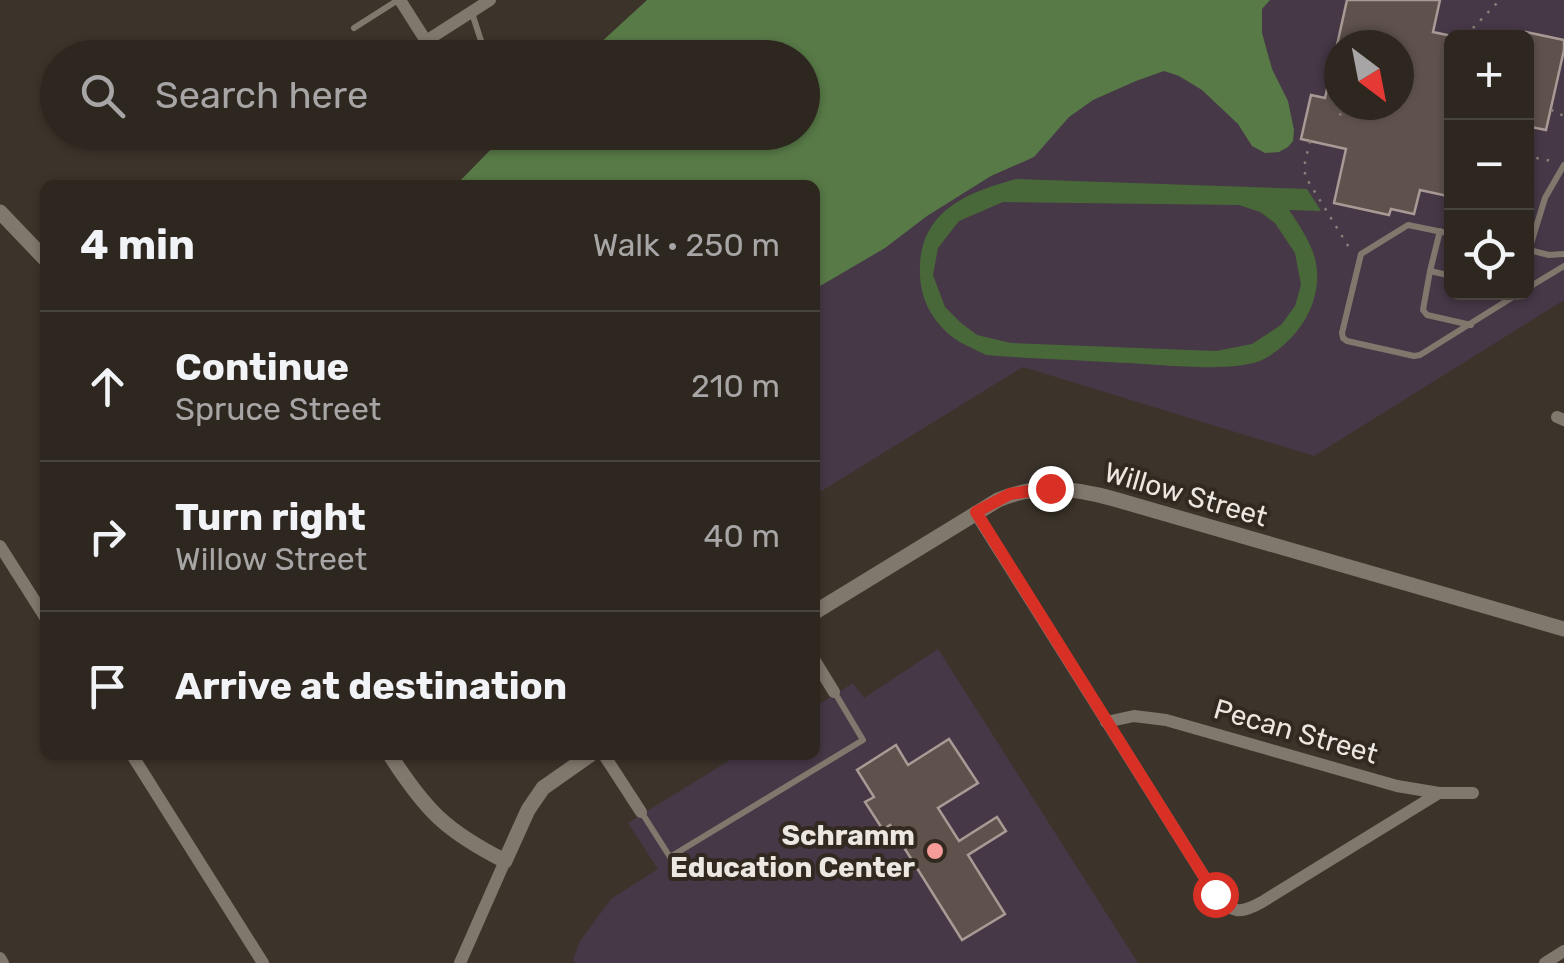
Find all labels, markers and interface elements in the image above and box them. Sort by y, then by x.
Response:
north arrow [1324,30,1414,120]
map controls [1444,30,1534,300]
button: + [1444,30,1534,120]
search box [40,40,820,150]
icon: search [75,68,130,123]
text: Search here [155,72,368,118]
button: − [1444,120,1534,210]
button: locate [1444,210,1534,300]
text: 4 min [80,220,195,270]
text: Walk · 250 m [593,226,780,264]
text: Continue [175,344,349,390]
icon: ahead [80,359,135,414]
text: 210 m [691,367,780,405]
text: Spruce Street [175,390,381,428]
street label: Willow Street [1101,455,1271,534]
route end [1028,466,1074,512]
text: Turn right [175,494,366,540]
icon: right [80,509,135,564]
text: 40 m [704,517,780,555]
text: Willow Street [175,540,367,578]
icon: arrive [80,659,135,714]
text: Arrive at destination [175,663,567,709]
street label: Pecan Street [1210,692,1382,771]
place label: Schramm Education Center [670,819,915,884]
marker: Schramm Education Center [924,840,946,862]
route start [1193,872,1239,918]

